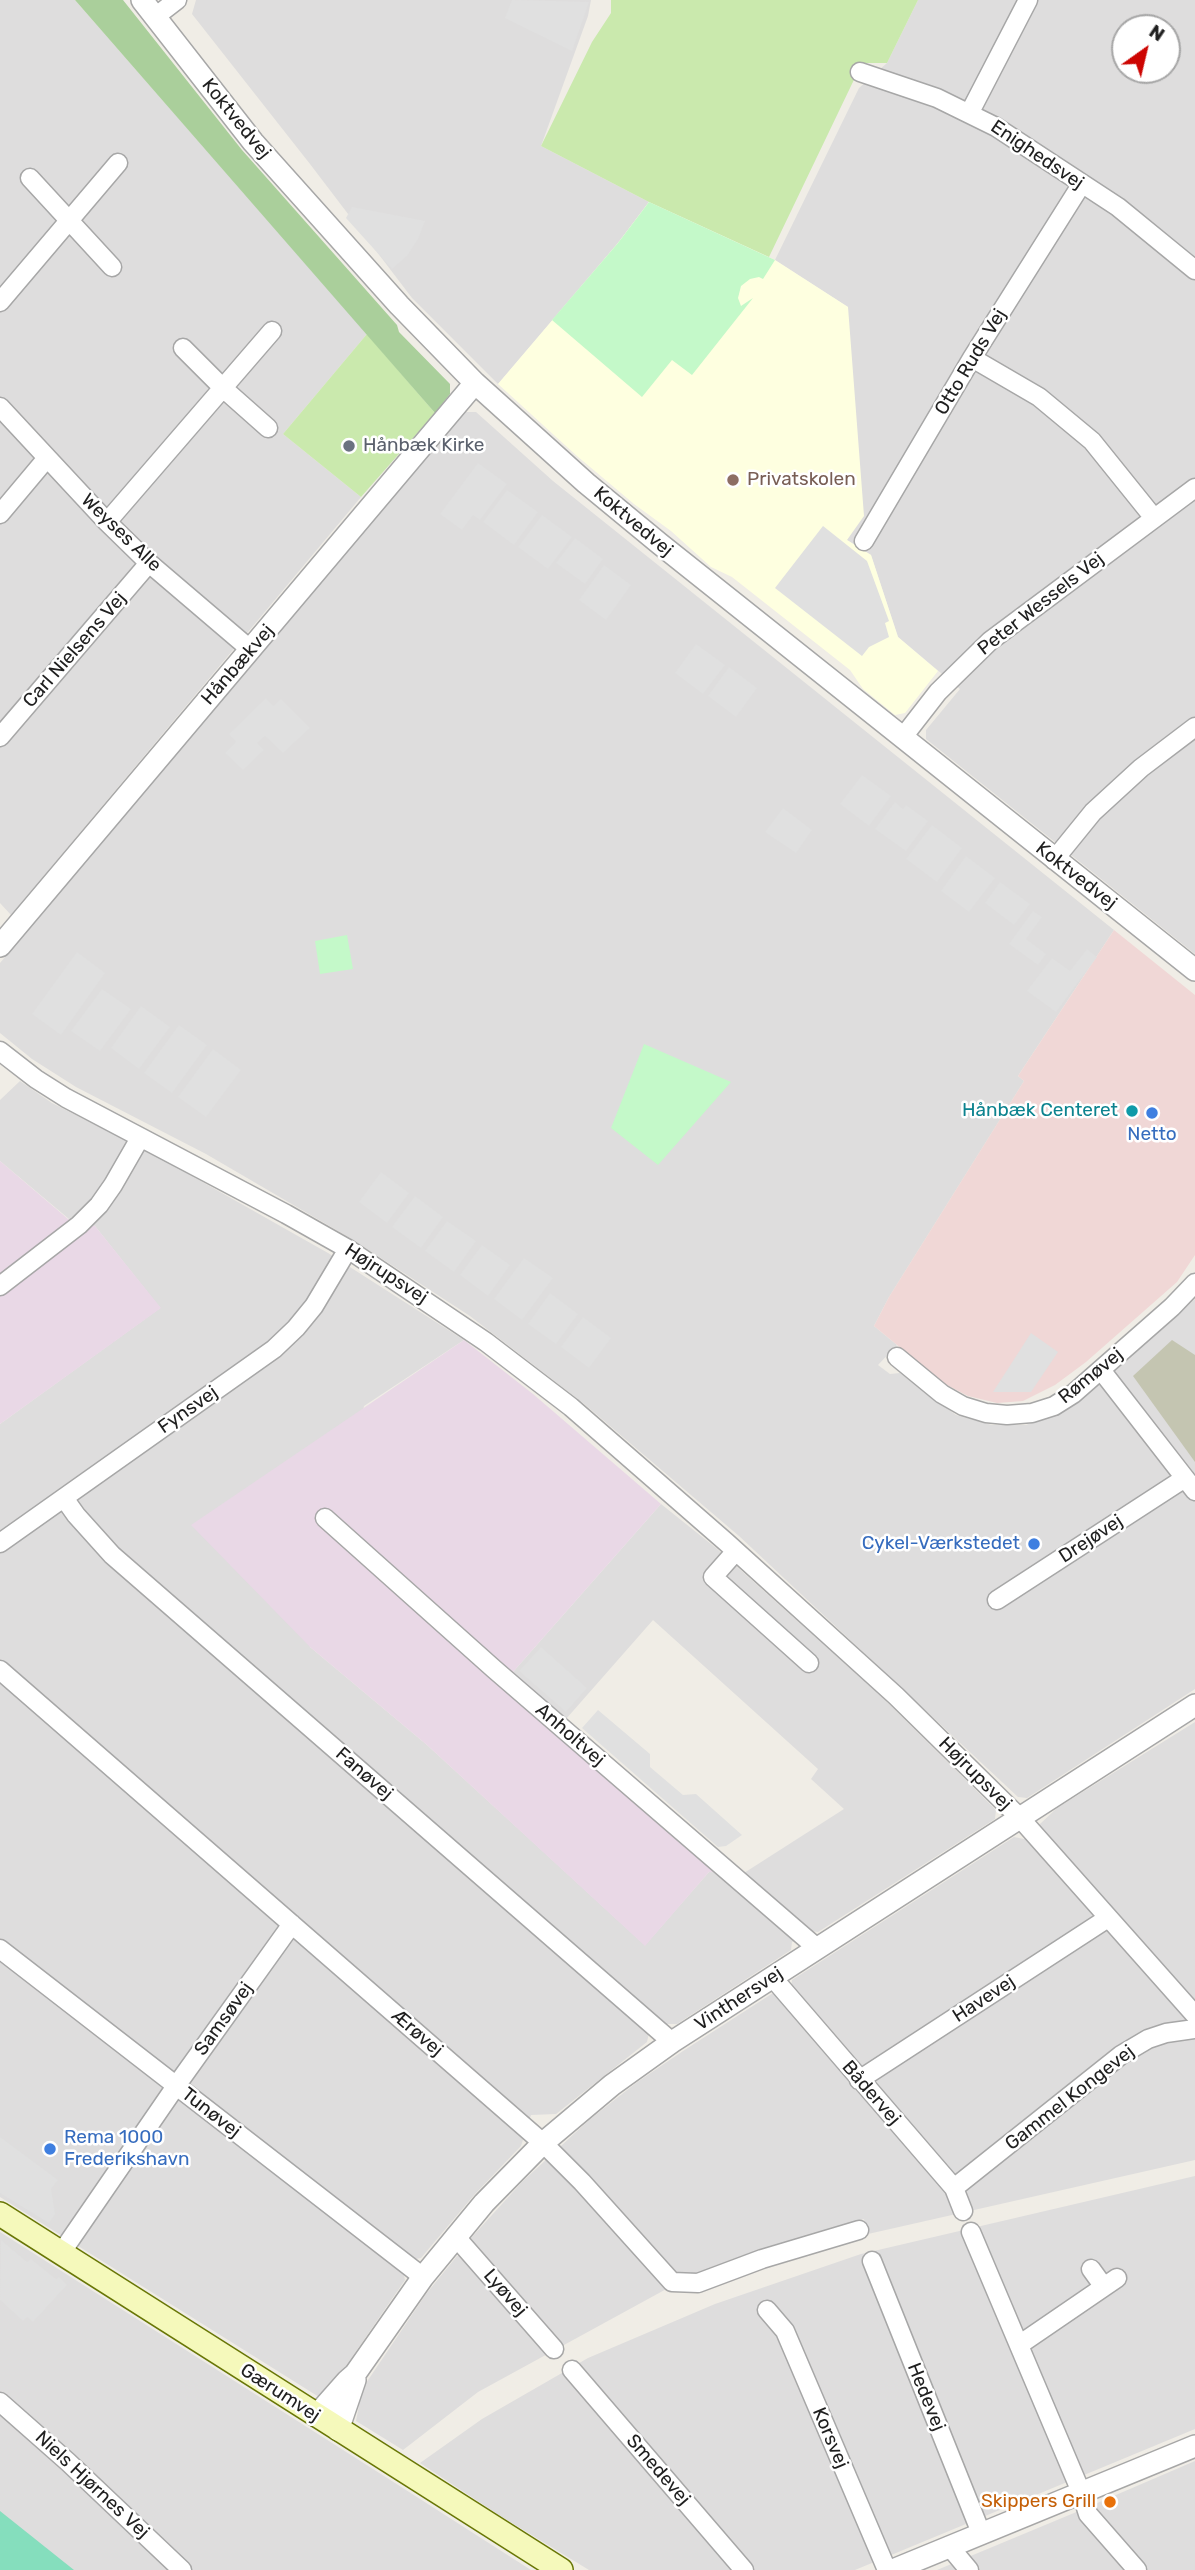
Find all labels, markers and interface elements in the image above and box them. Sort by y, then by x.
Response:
north arrow [1111,14,1181,84]
text: N [1145,19,1169,46]
street label: Koktvedvej [197,74,275,164]
street label: Enighedsvej [986,115,1088,195]
street label: Otto Ruds Vej [930,305,1012,419]
place label: Hånbæk Kirke [363,435,484,457]
marker: Hånbæk Kirke [341,438,357,454]
place label: Privatskolen [747,469,856,491]
marker: Privatskolen [725,472,741,488]
street label: Koktvedvej [589,482,677,562]
street label: Weyses Alle [76,489,166,577]
street label: Peter Wessels Vej [973,548,1109,660]
street label: Carl Nielsens Vej [19,587,131,713]
street label: Hånbækvej [197,620,279,710]
street label: Koktvedvej [1031,837,1121,915]
place label: Hånbæk Centeret [962,1100,1118,1122]
marker: Hånbæk Centeret [1124,1103,1140,1119]
marker: Netto [1144,1105,1160,1121]
place label: Netto [1127,1124,1177,1146]
street label: Højrupsvej [340,1239,432,1309]
street label: Rømøvej [1054,1343,1128,1409]
street label: Fynsvej [154,1381,222,1439]
street label: Drejøvej [1055,1510,1127,1568]
place label: Cykel-Værkstedet [862,1533,1020,1555]
marker: Cykel-Værkstedet [1026,1536,1042,1552]
street label: Anholtvej [531,1699,609,1771]
street label: Højrupsvej [934,1733,1016,1815]
street label: Fanøvej [331,1743,397,1805]
street label: Vinthersvej [691,1962,787,2036]
street label: Havevej [948,1970,1020,2028]
street label: Samsøvej [190,1978,258,2060]
street label: Ærøvej [386,2004,448,2062]
street label: Gammel Kongevej [1001,2040,1139,2156]
street label: Bådervej [837,2056,905,2130]
street label: Tunøvej [177,2083,245,2143]
place label: Rema 1000 Frederikshavn [64,2127,189,2171]
marker: Rema 1000 Frederikshavn [42,2141,58,2157]
street label: Lyøvej [478,2265,532,2321]
street label: Gærumvej [236,2359,324,2427]
street label: Hedevej [902,2360,950,2434]
street label: Korsvej [807,2404,853,2472]
street label: Niels Hjørnes Vej [30,2426,154,2544]
street label: Smedevej [621,2430,695,2510]
place label: Skippers Grill [981,2491,1096,2513]
marker: Skippers Grill [1102,2494,1118,2510]

